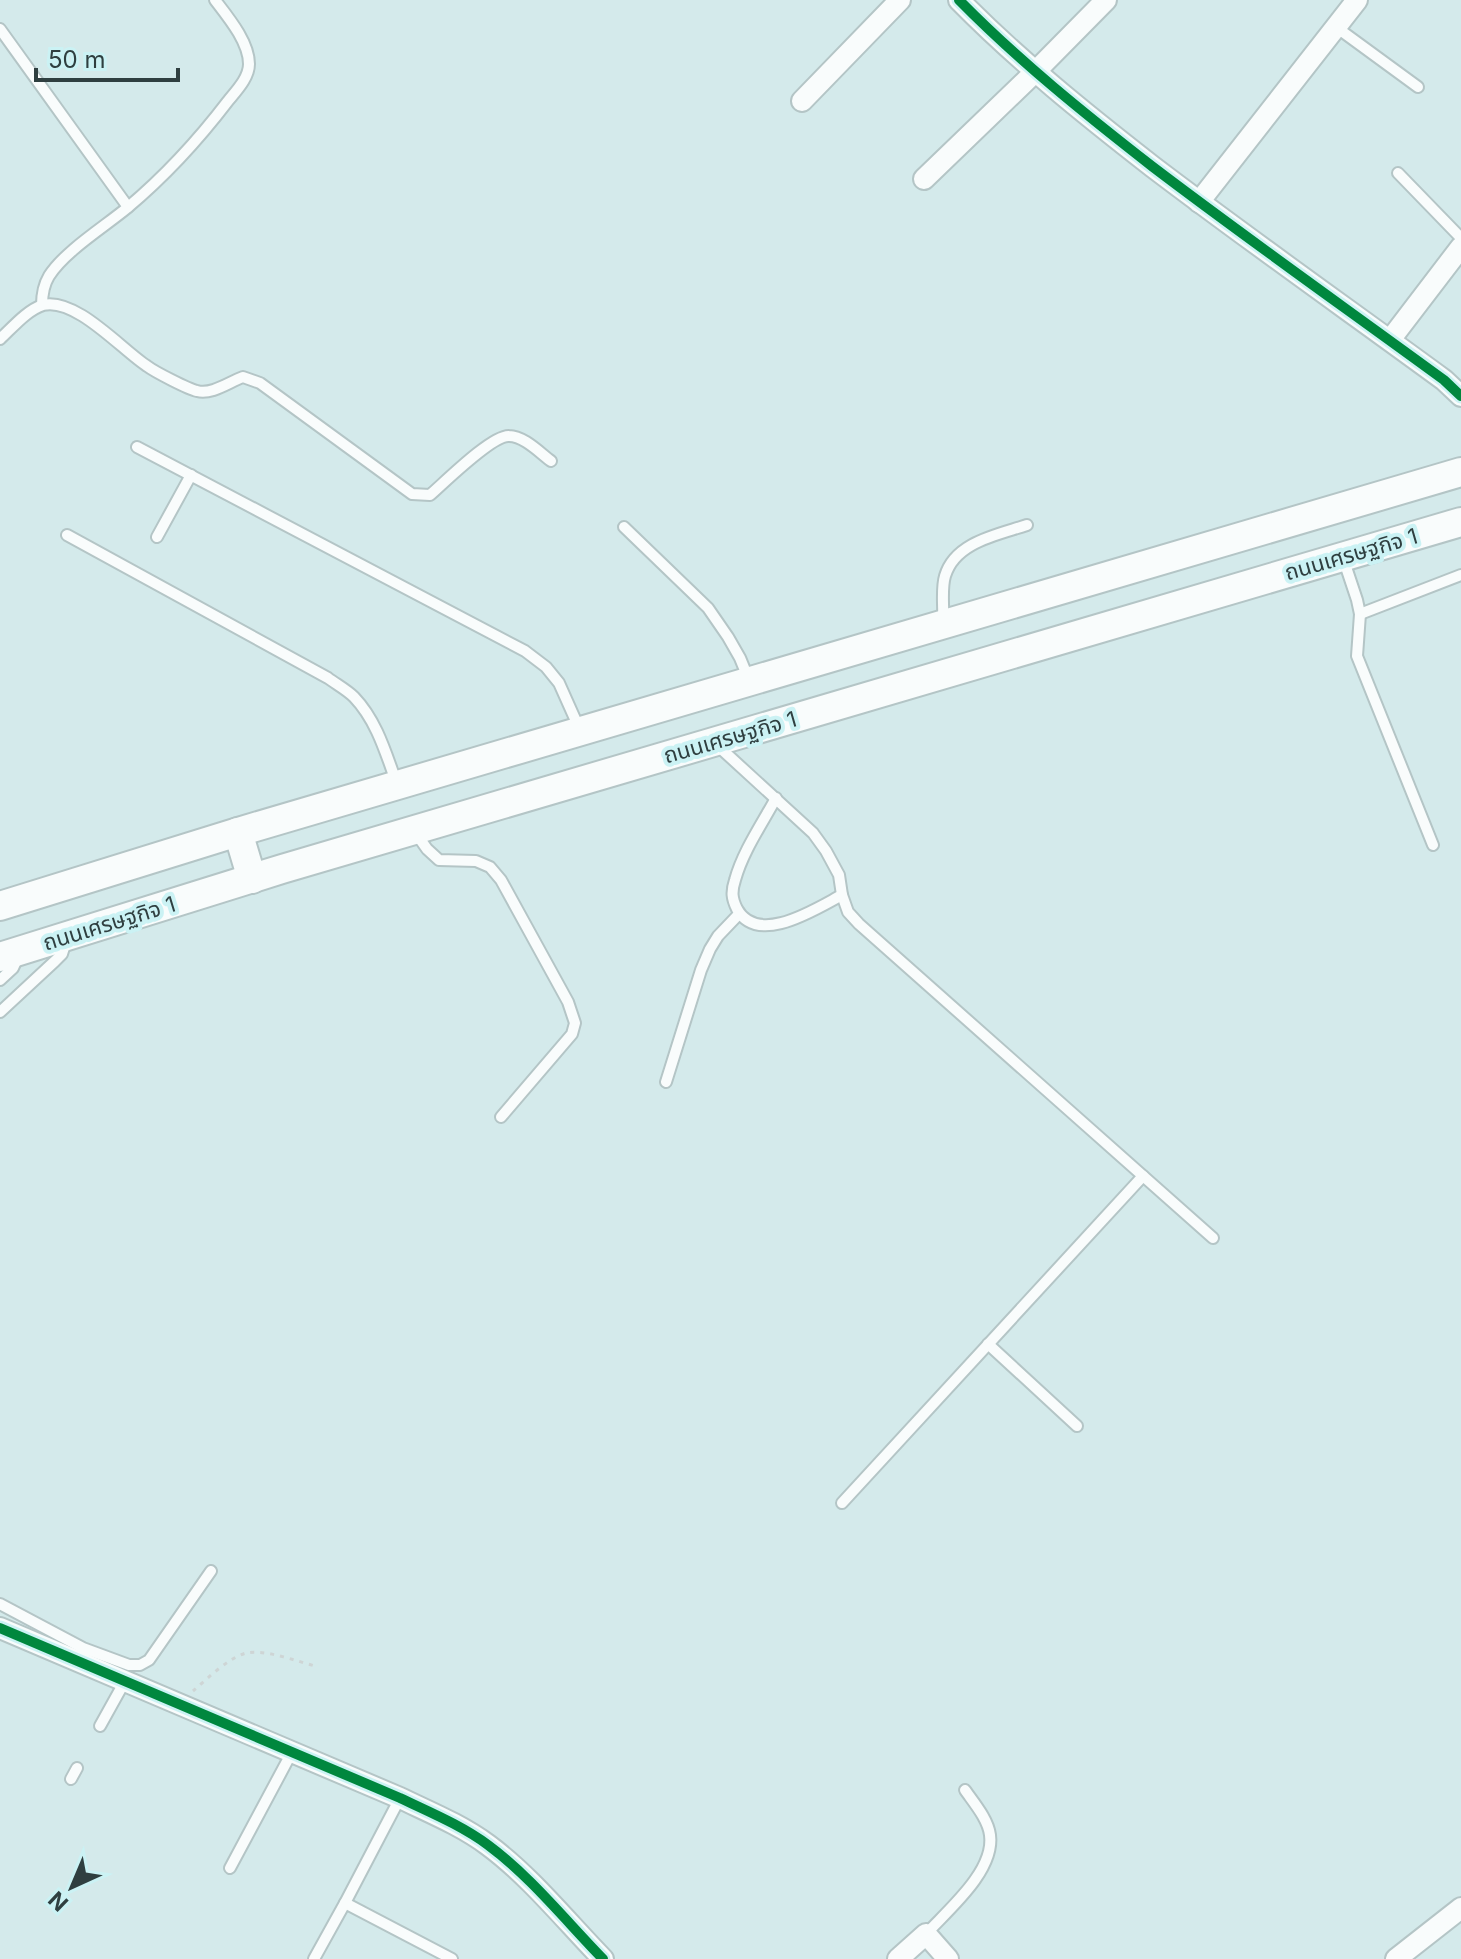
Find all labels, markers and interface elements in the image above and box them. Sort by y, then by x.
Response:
scale bar [36,32,178,82]
text: 50 m [48,45,106,74]
street label: ถนนเศรษฐกิจ 1 [1281,523,1421,585]
street label: ถนนเศรษฐกิจ 1 [660,706,800,768]
street label: ถนนเศรษฐกิจ 1 [40,891,178,955]
north arrow [32,1847,112,1927]
text: N [43,1886,73,1917]

